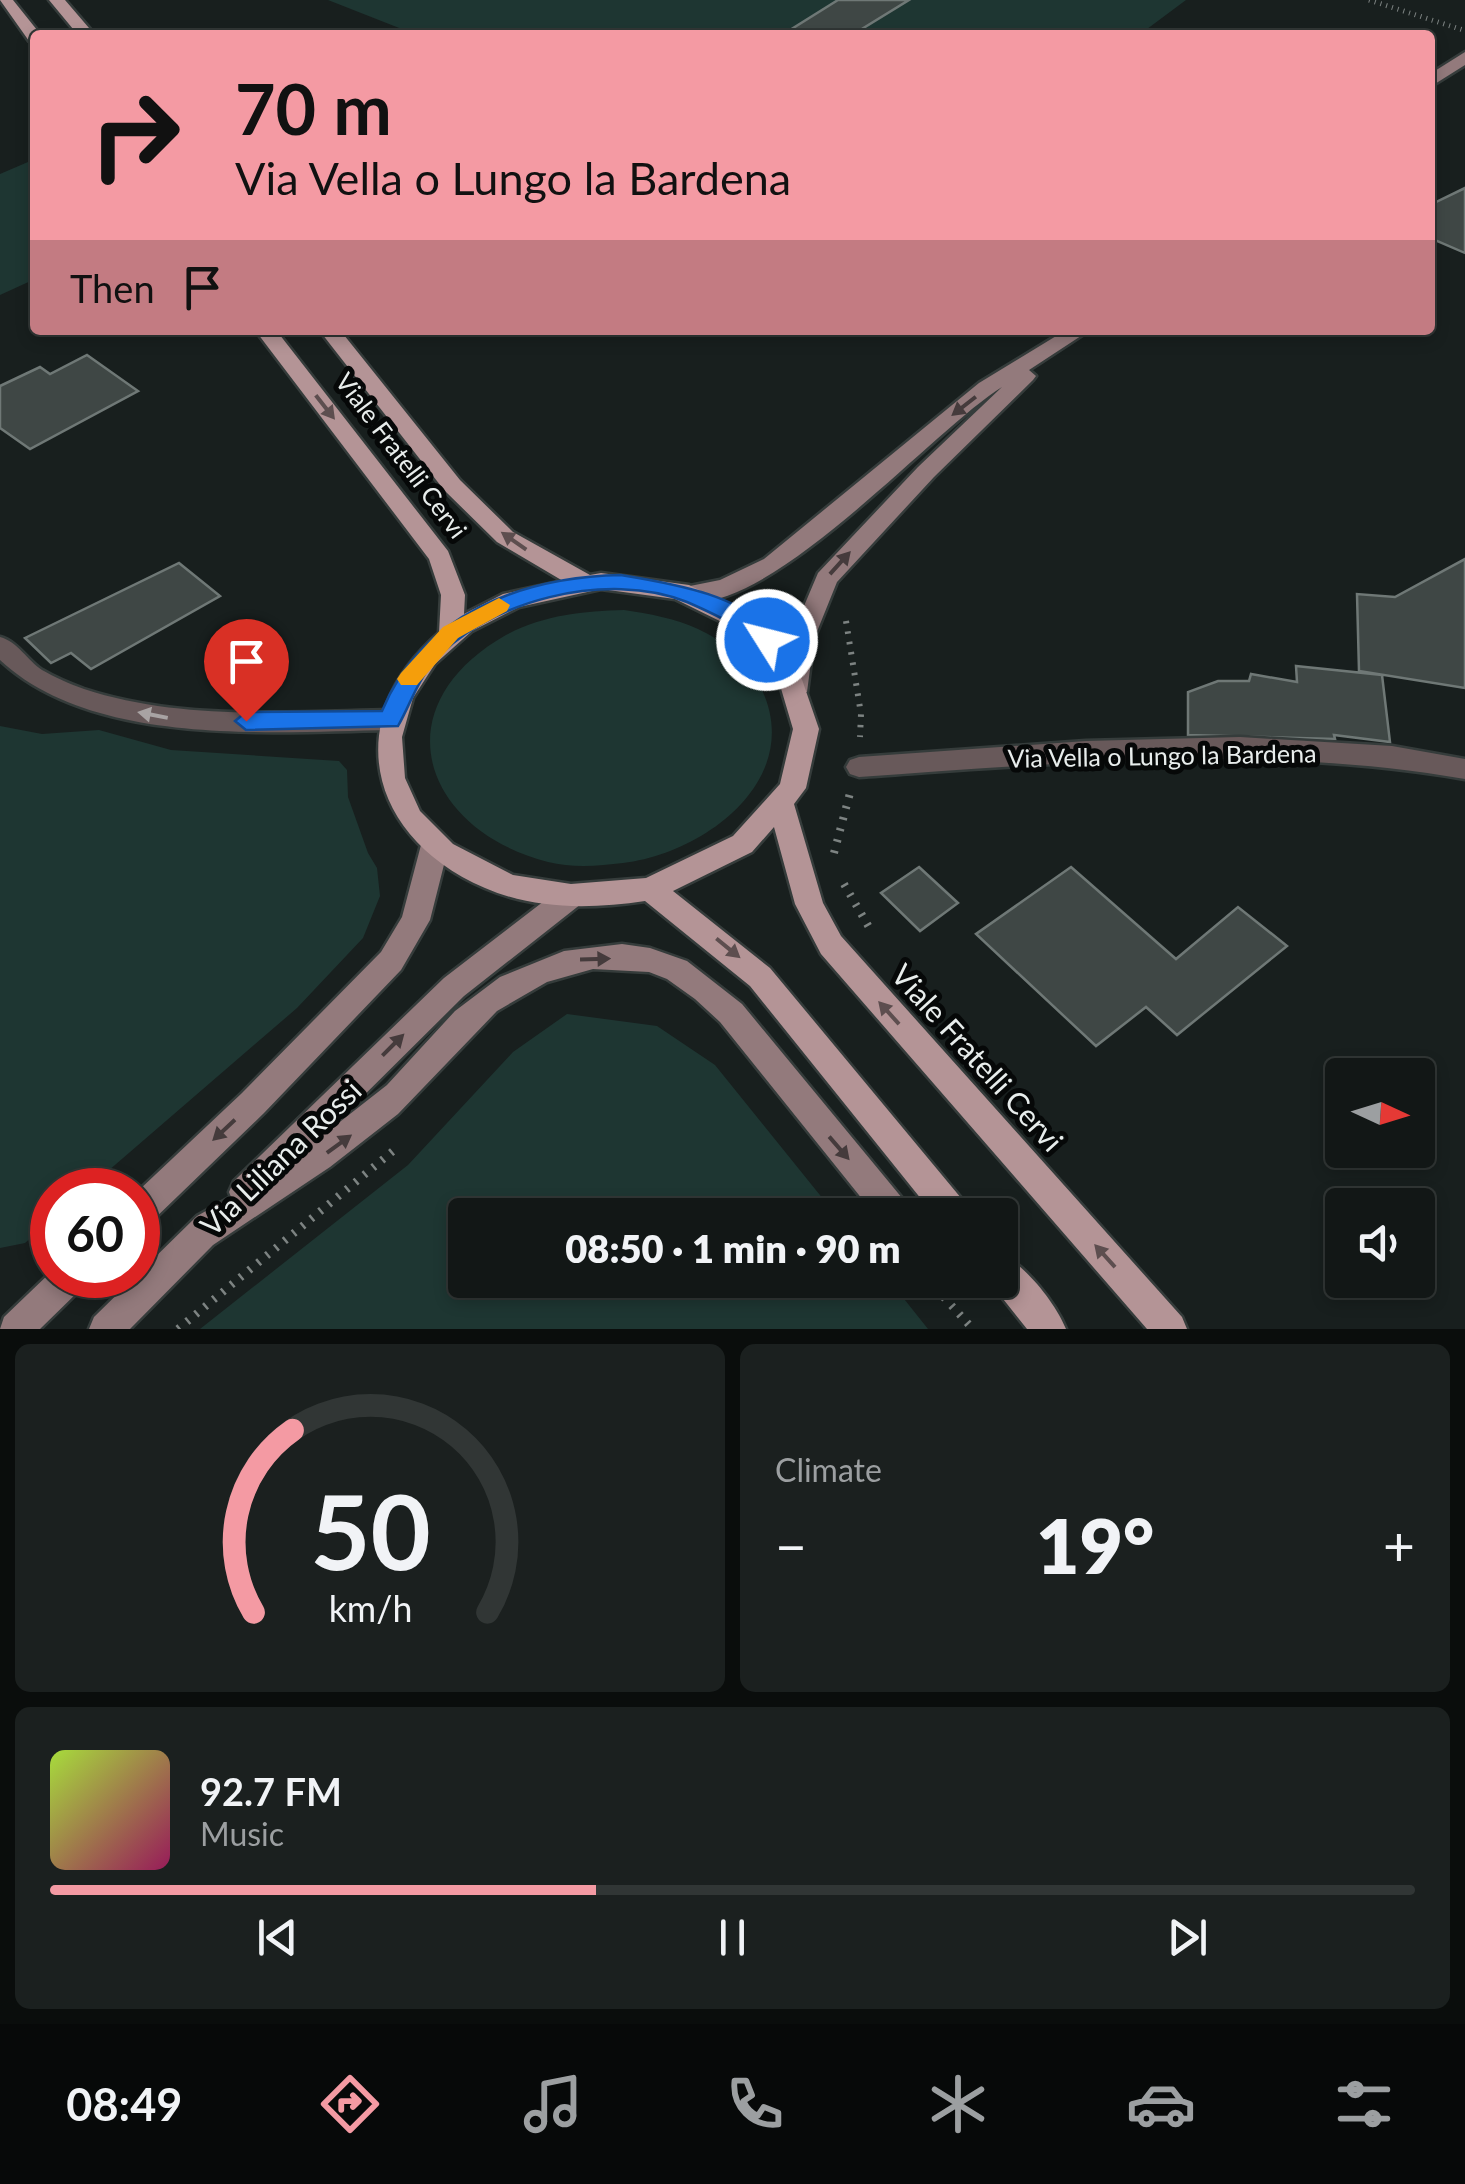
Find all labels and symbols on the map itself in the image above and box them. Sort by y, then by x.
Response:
street label: Viale Fratelli Cervi [330,366,474,544]
one-way arrow [314,394,335,420]
one-way arrow [952,395,977,416]
one-way arrow [500,532,527,551]
one-way arrow [829,551,851,576]
position arrow [715,588,819,692]
pin [204,619,289,722]
one-way arrow [137,706,168,722]
street label: Via Vella o Lungo la Bardena [1007,737,1317,773]
one-way arrow [715,937,740,958]
one-way arrow [580,951,611,967]
street label: Viale Fratelli Cervi [885,956,1071,1158]
one-way arrow [879,1001,901,1026]
one-way arrow [381,1034,405,1058]
north arrow [1325,1058,1435,1168]
street label: Via Liliana Rossi [192,1071,368,1243]
one-way arrow [213,1118,237,1141]
one-way arrow [326,1135,352,1154]
one-way arrow [827,1135,849,1160]
speed limit sign: 60 [30,1168,160,1298]
one-way arrow [1095,1244,1117,1269]

